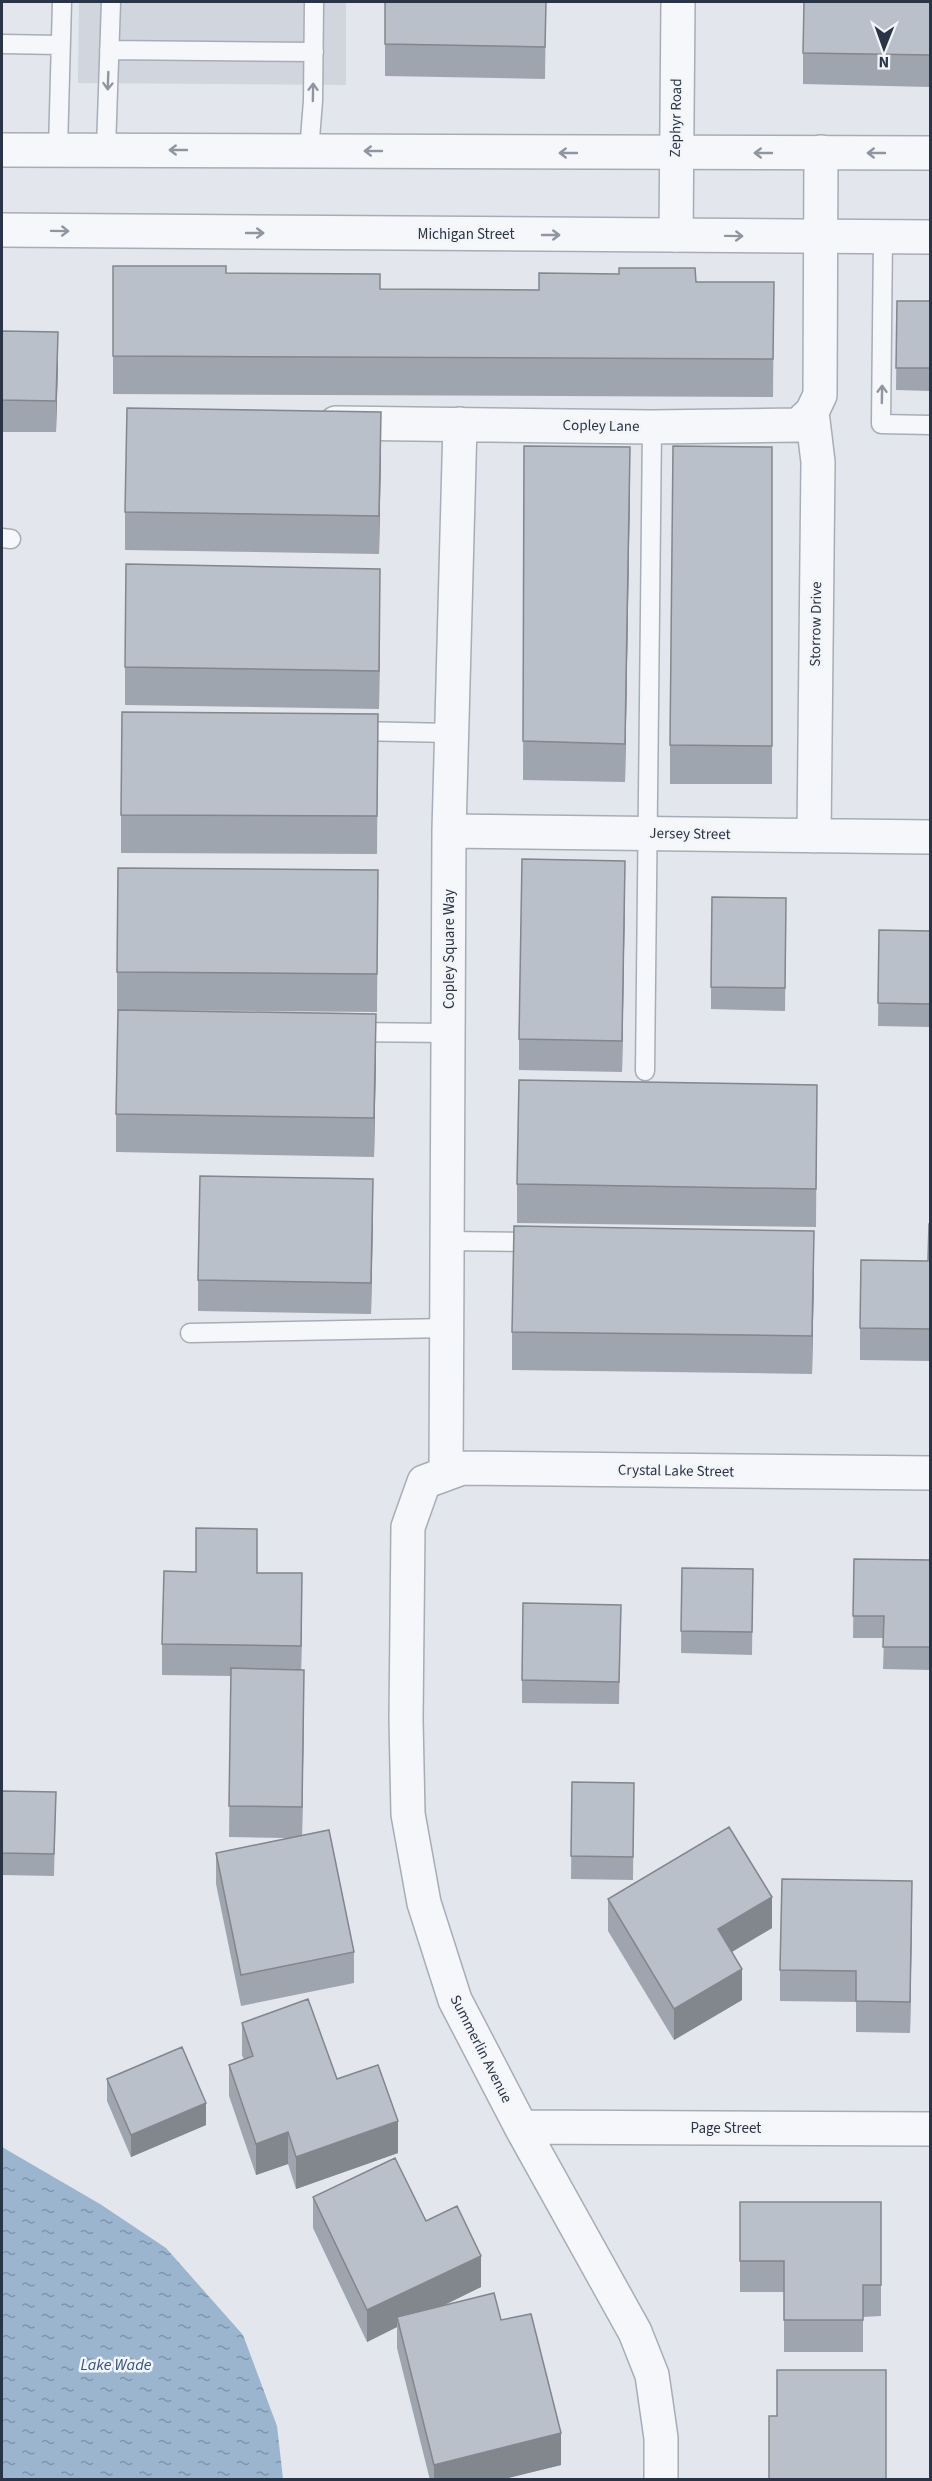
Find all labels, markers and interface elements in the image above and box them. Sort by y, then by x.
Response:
north arrow [854,18,914,78]
text: N [878,51,889,73]
one-way arrow [102,70,113,90]
street label: Zephyr Road [665,78,687,158]
one-way arrow [307,83,319,103]
one-way arrow [168,144,188,156]
one-way arrow [363,145,383,157]
one-way arrow [558,147,578,159]
one-way arrow [753,147,773,159]
one-way arrow [866,147,886,159]
street label: Michigan Street [418,224,514,245]
one-way arrow [49,225,69,237]
one-way arrow [244,227,264,238]
one-way arrow [541,229,561,241]
one-way arrow [724,230,744,242]
one-way arrow [876,384,887,404]
street label: Copley Lane [562,415,640,437]
street label: Storrow Drive [805,581,827,667]
street label: Jersey Street [649,823,731,845]
street label: Copley Square Way [439,889,460,1009]
street label: Crystal Lake Street [618,1459,734,1483]
street label: Summerlin Avenue [445,1991,517,2107]
street label: Page Street [691,2118,761,2139]
water label: Lake Wade [81,2354,152,2376]

